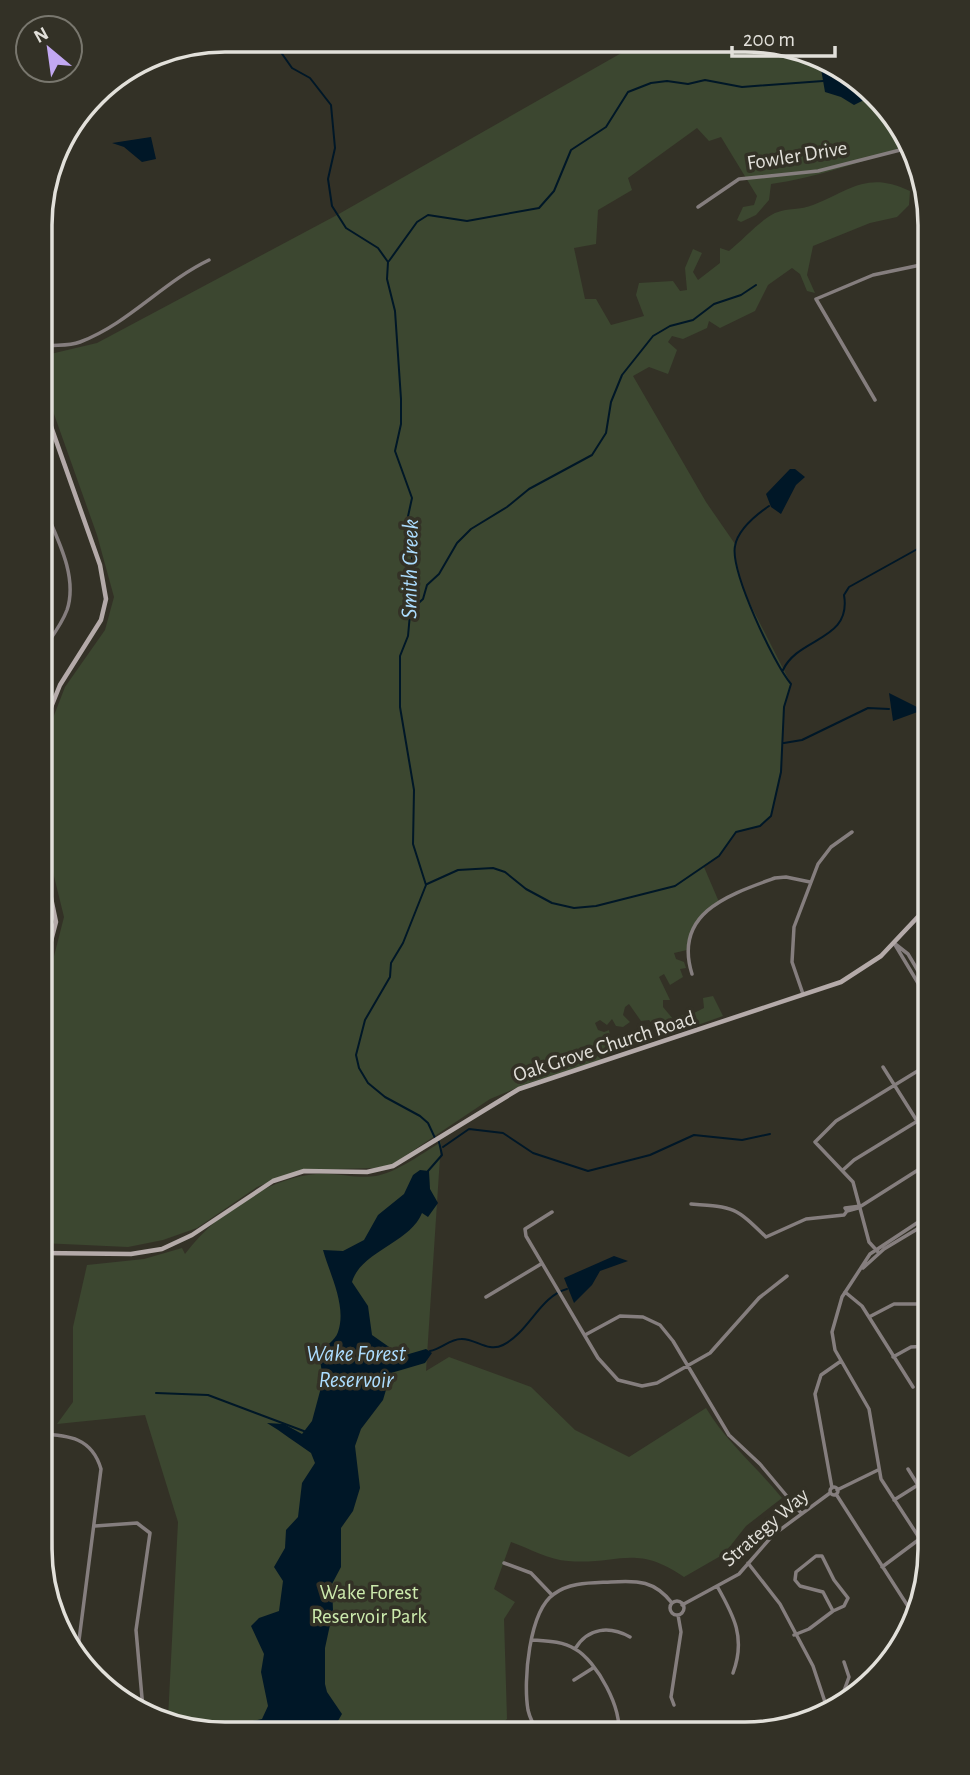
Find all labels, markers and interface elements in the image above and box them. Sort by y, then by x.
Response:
north arrow [14,14,84,84]
scale bar [732,14,835,58]
text: N [31,24,52,47]
text: 200 m [743,29,795,50]
street label: Fowler Drive [745,137,849,174]
water label: Smith Creek [398,519,423,619]
street label: Oak Grove Church Road [511,1007,698,1086]
water label: Wake Forest Reservoir [306,1343,406,1392]
street label: Strategy Way [718,1484,813,1571]
park label: Wake Forest Reservoir Park [311,1582,427,1627]

